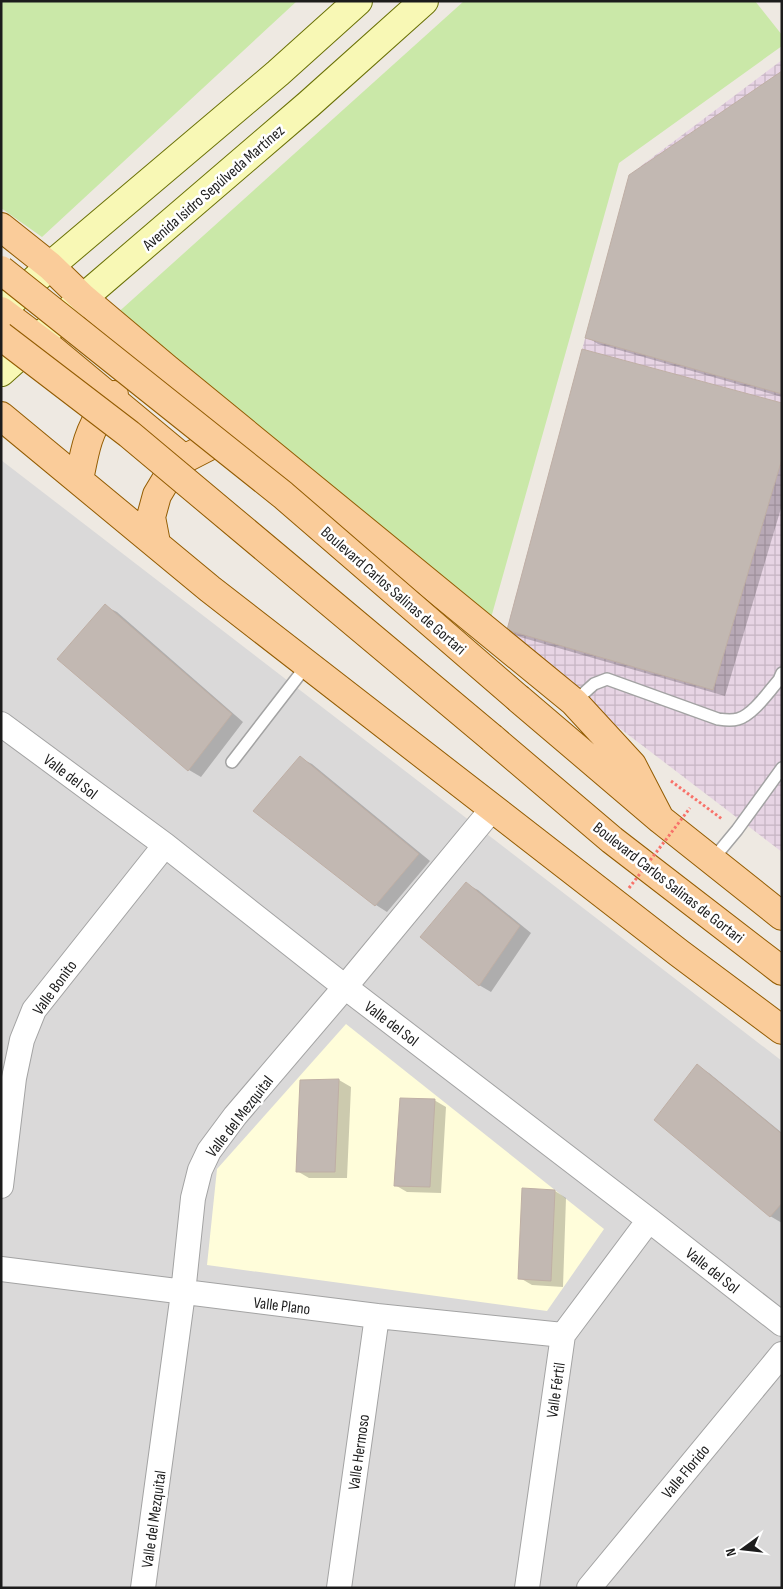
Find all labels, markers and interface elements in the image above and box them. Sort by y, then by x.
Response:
street label: Avenida Isidro Sepúlveda Martínez [139,121,289,255]
street label: Boulevard Carlos Salinas de Gortari [317,523,469,659]
street label: Valle del Sol [39,751,101,804]
street label: Boulevard Carlos Salinas de Gortari [589,819,747,948]
street label: Valle Bonito [29,957,81,1019]
street label: Valle del Sol [360,998,422,1051]
street label: Valle del Mezquital [202,1072,278,1161]
street label: Valle del Sol [681,1244,743,1298]
street label: Valle Plano [252,1294,311,1319]
street label: Valle Fértil [543,1361,570,1419]
street label: Valle Hermoso [345,1413,374,1491]
street label: Valle Florido [658,1441,714,1503]
street label: Valle del Mezquital [138,1469,171,1569]
north arrow [718,1524,768,1574]
text: N [722,1546,740,1558]

